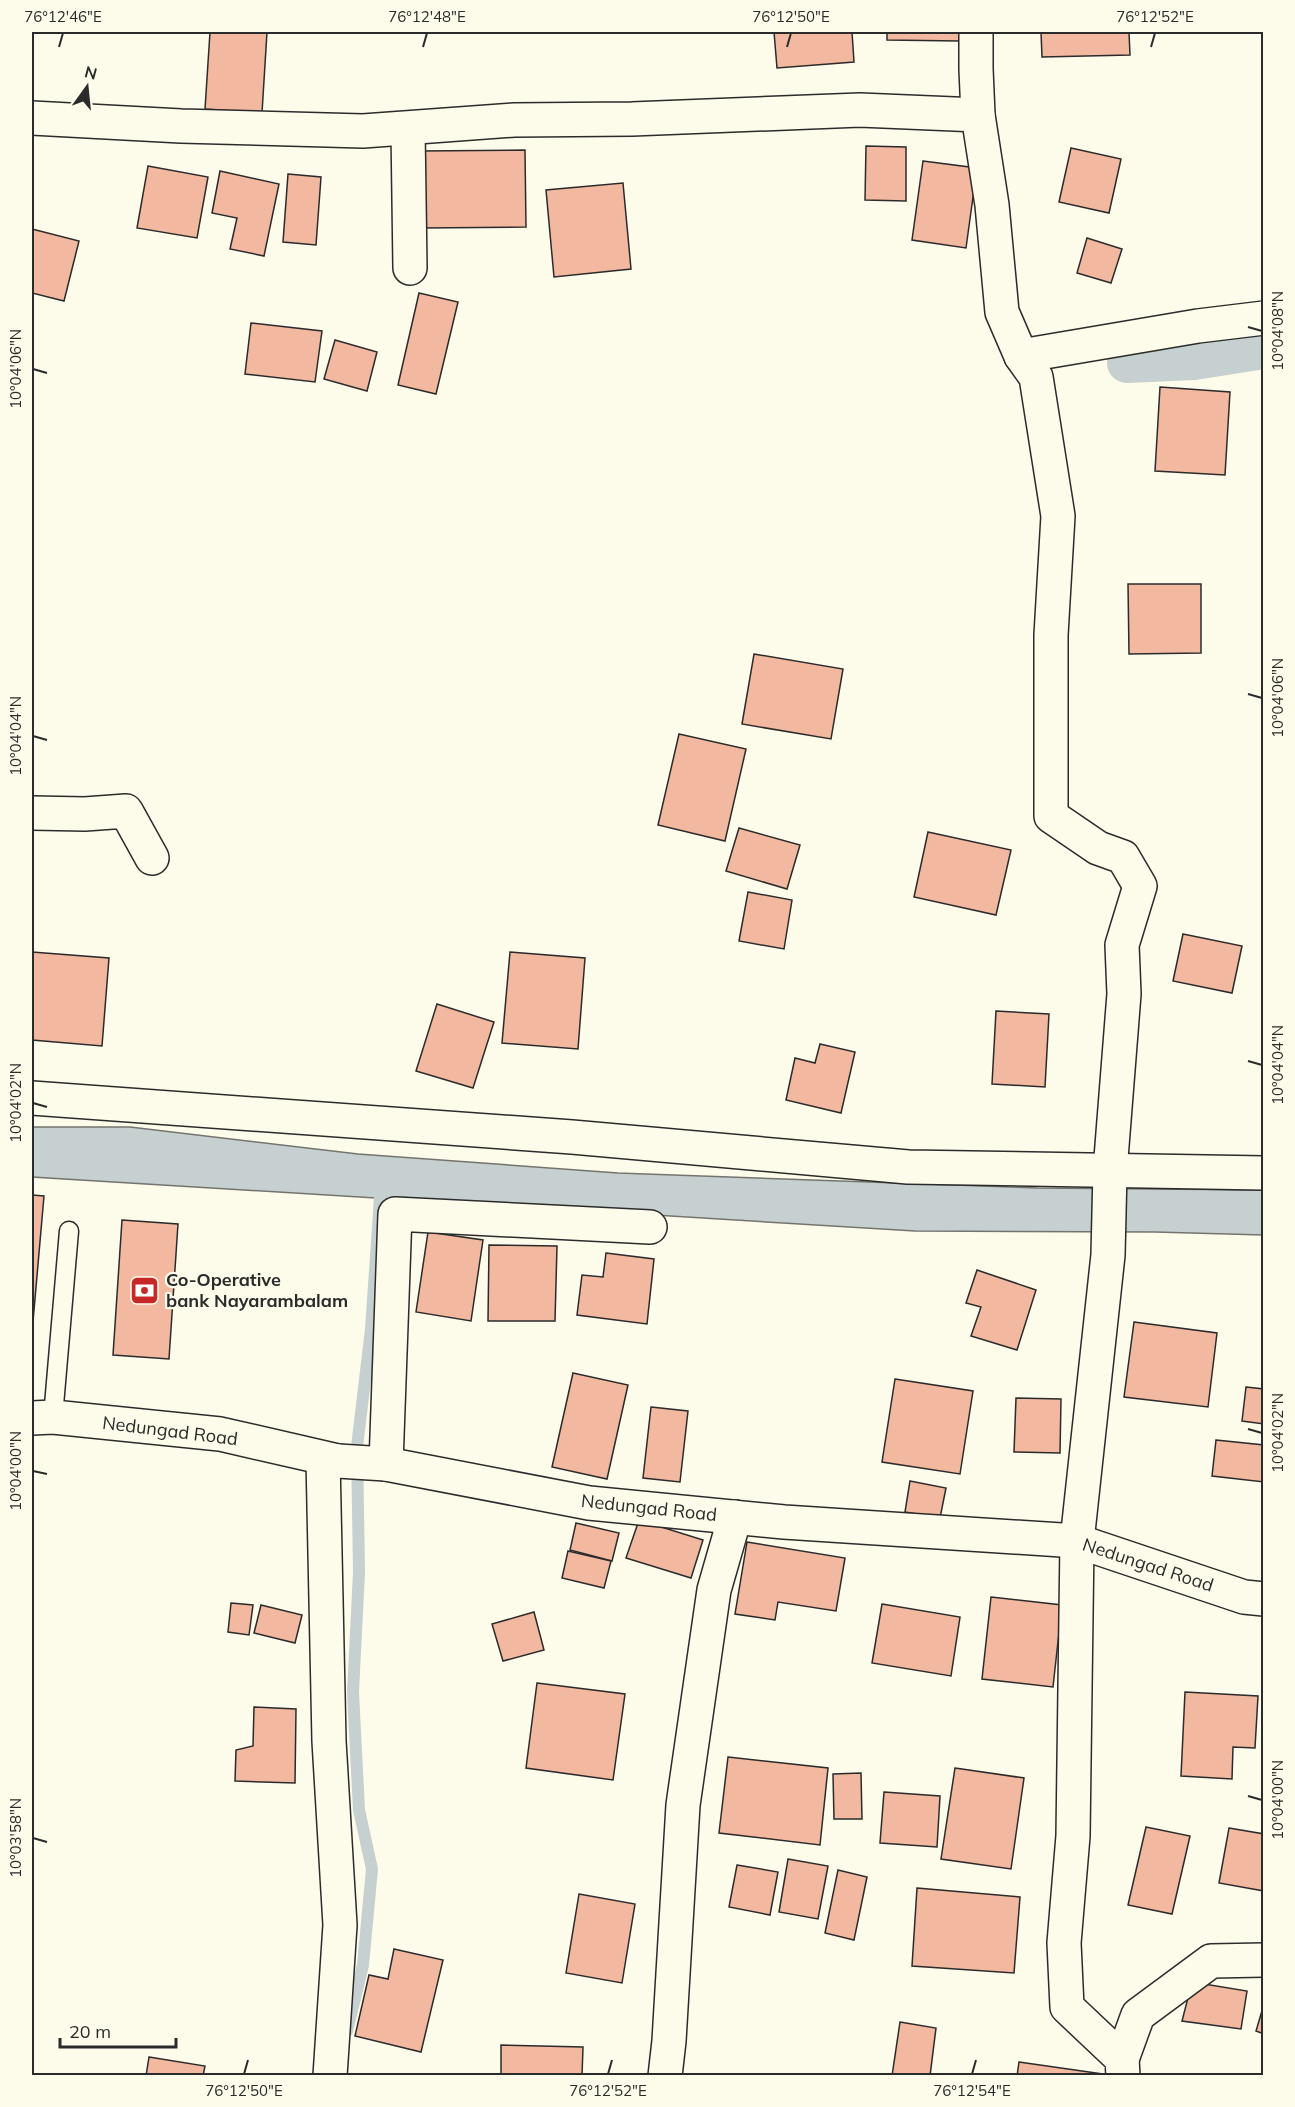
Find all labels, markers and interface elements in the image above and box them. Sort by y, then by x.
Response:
text: 76°12'46"E [24,7,102,26]
text: 76°12'48"E [388,7,466,26]
text: 76°12'50"E [752,7,830,26]
text: 76°12'52"E [1116,7,1194,26]
north arrow [57,57,117,117]
text: N [82,61,99,84]
text: 10°04'08"N [1268,291,1287,371]
text: 10°04'06"N [6,329,25,409]
text: 10°04'06"N [1268,658,1287,738]
text: 10°04'04"N [6,696,25,776]
text: 10°04'04"N [1268,1025,1287,1105]
text: 10°04'02"N [6,1063,25,1143]
place label: Co-Operative bank Nayarambalam [166,1268,348,1312]
bank icon: Co-Operative bank Nayarambalam [129,1274,161,1306]
text: 10°04'02"N [1268,1393,1287,1473]
street label: Nedungad Road [101,1411,239,1450]
text: 10°04'00"N [6,1431,25,1511]
street label: Nedungad Road [580,1489,718,1526]
street label: Nedungad Road [1080,1533,1217,1597]
text: 10°04'00"N [1268,1760,1287,1840]
text: 10°03'58"N [6,1798,25,1878]
scale bar [60,2011,176,2049]
text: 20 m [69,2020,111,2043]
text: 76°12'50"E [205,2081,283,2100]
text: 76°12'52"E [569,2081,647,2100]
text: 76°12'54"E [933,2081,1011,2100]

